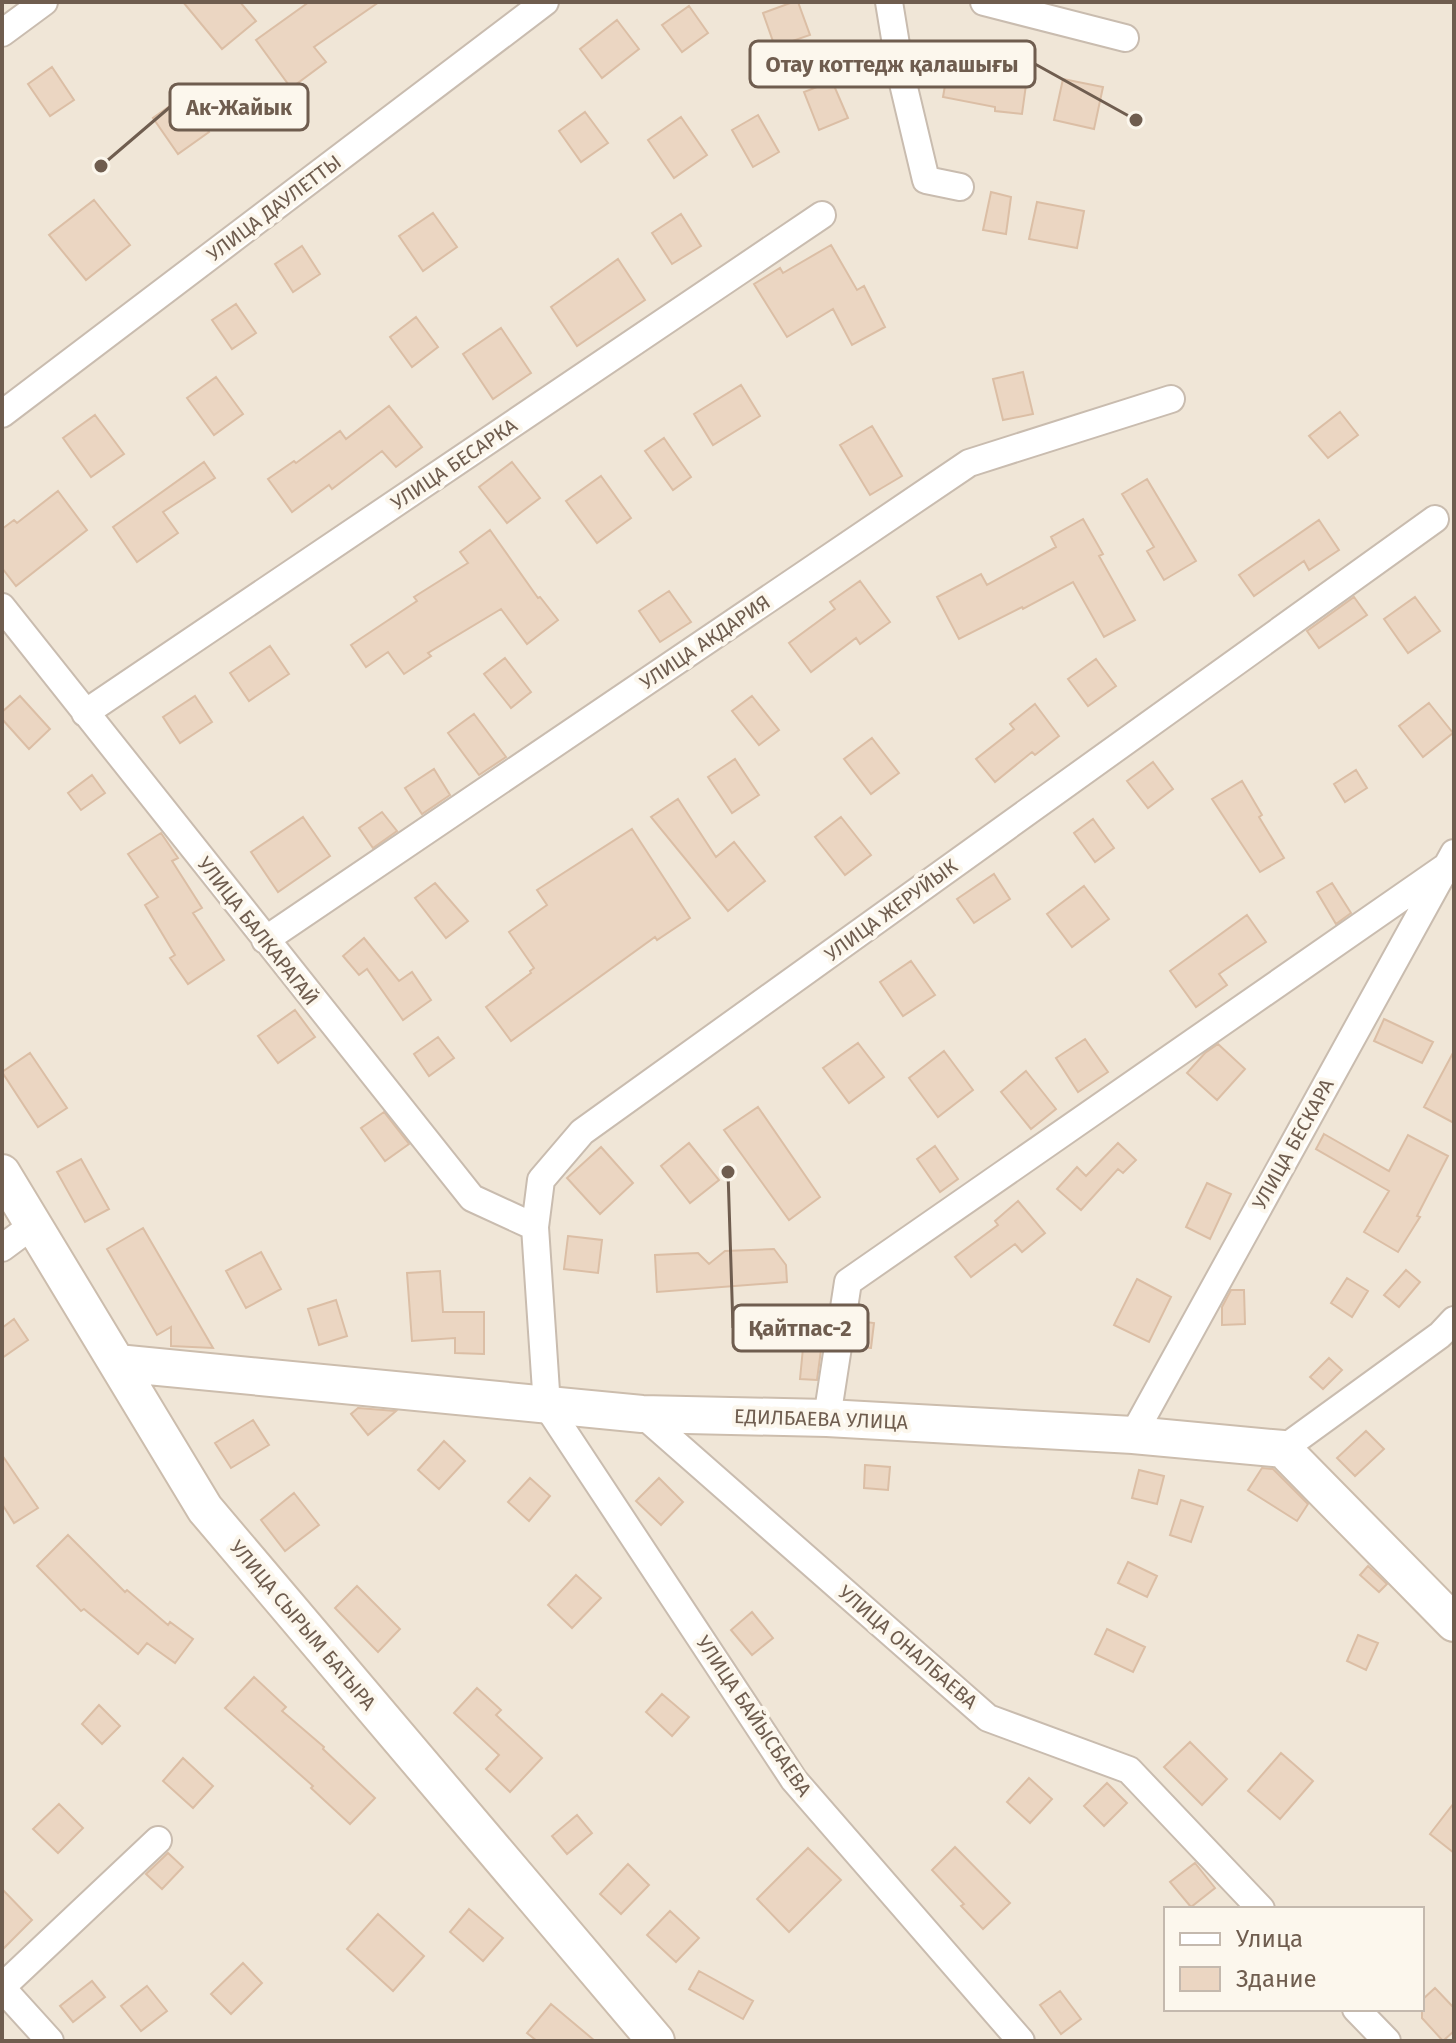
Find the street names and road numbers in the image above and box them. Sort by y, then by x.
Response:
street label: УЛИЦА ДАУЛЕТТЫ [202,150,346,266]
street label: УЛИЦА БЕСАРКА [386,413,522,515]
street label: УЛИЦА АКДАРИЯ [635,590,775,694]
street label: УЛИЦА БАЛКАРАГАЙ [193,852,323,1010]
street label: УЛИЦА ЖЕРУЙЫК [820,854,962,966]
street label: УЛИЦА БЕСКАРА [1247,1074,1339,1213]
street label: ЕДИЛБАЕВА УЛИЦА [734,1404,909,1434]
street label: УЛИЦА СЫРЫМ БАТЫРА [225,1535,381,1715]
street label: УЛИЦА ОНАЛБАЕВА [834,1580,983,1714]
street label: УЛИЦА БАЙЫСБАЕВА [691,1631,817,1801]

